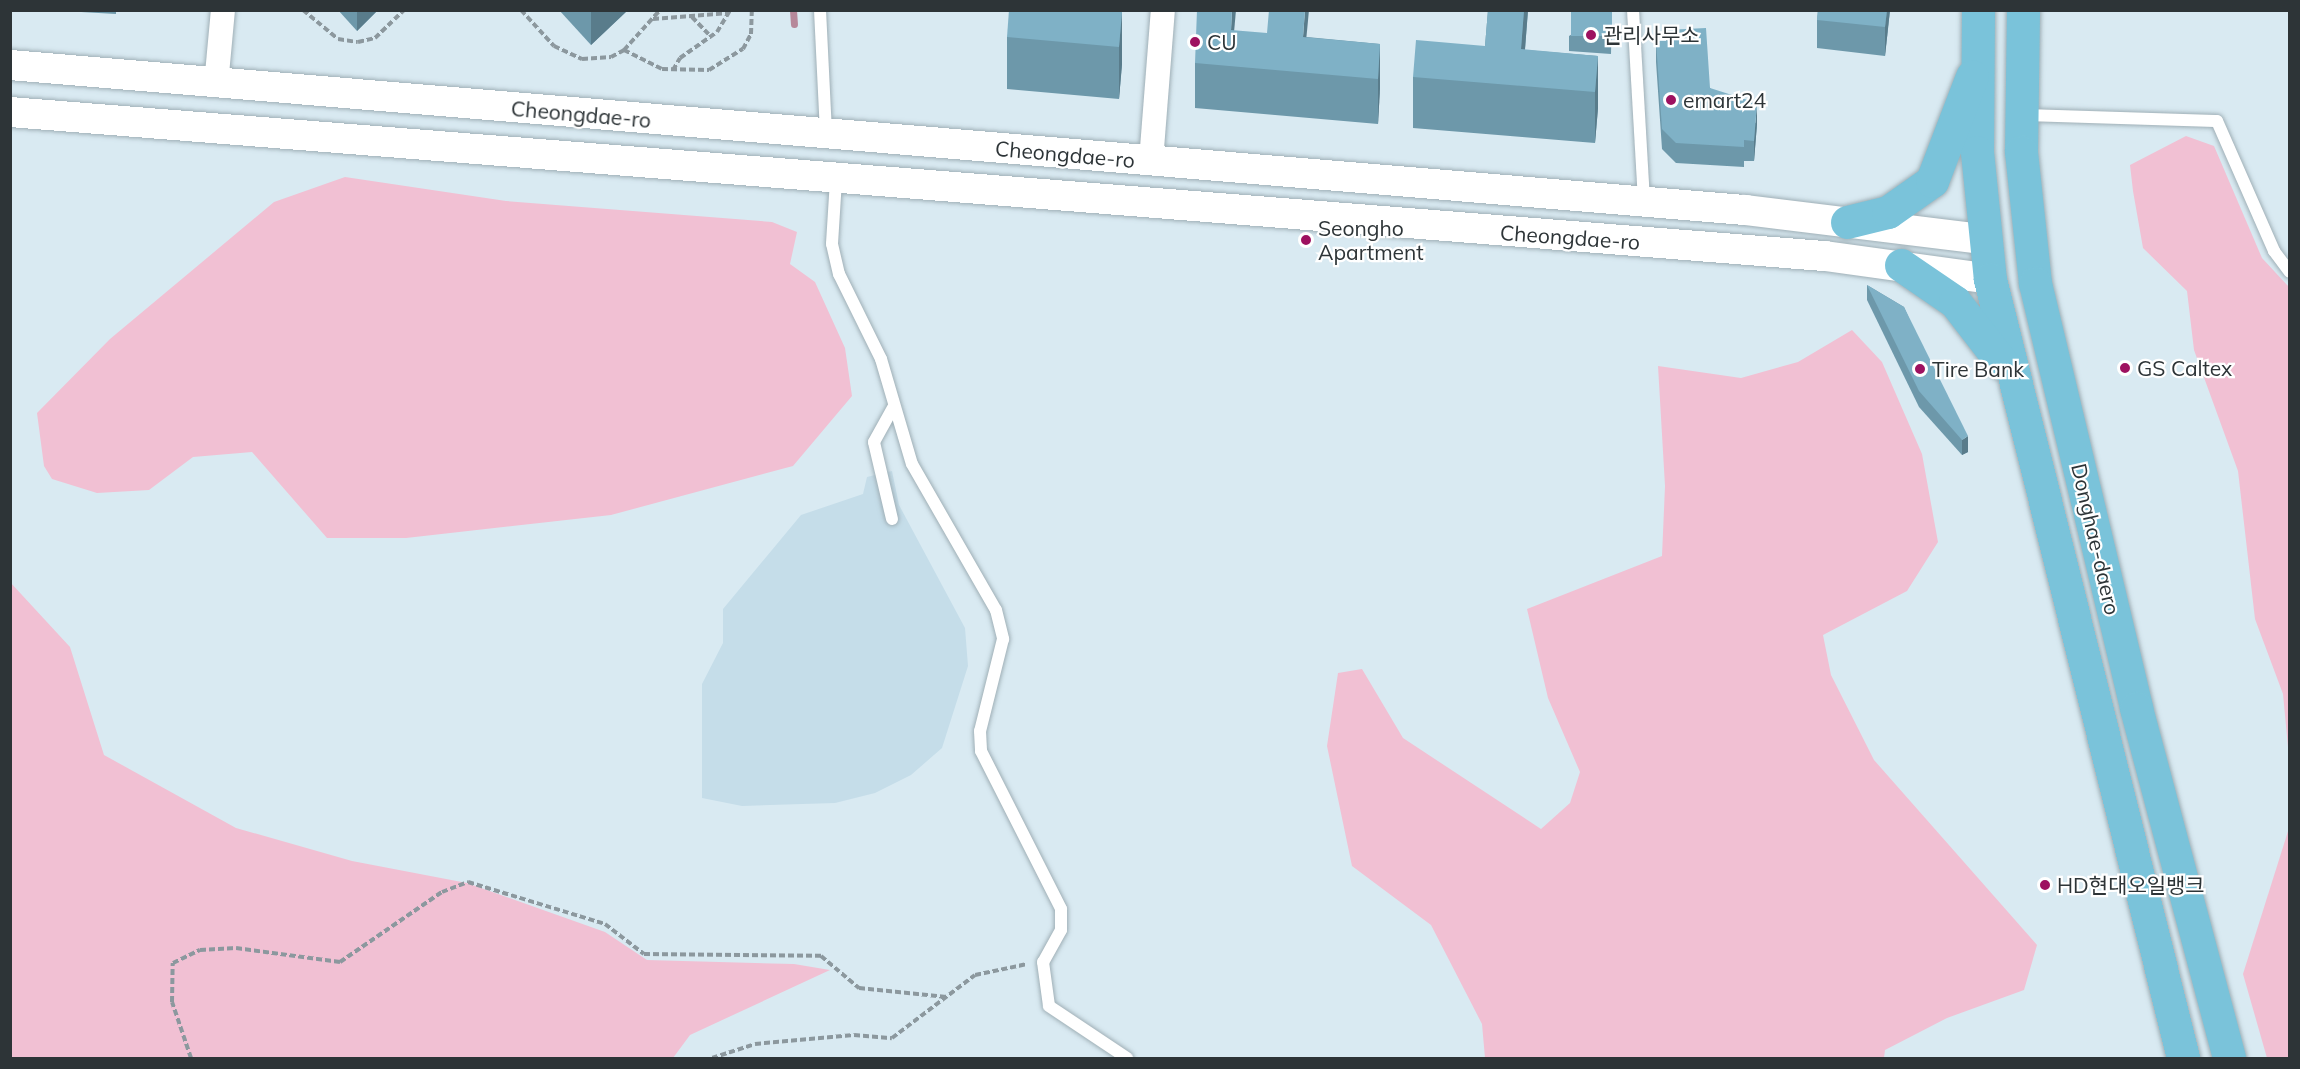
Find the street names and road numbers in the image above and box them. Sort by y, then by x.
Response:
street label: Cheongdae-ro [510,95,652,133]
street label: Cheongdae-ro [994,135,1136,173]
street label: Cheongdae-ro [1499,220,1641,254]
street label: Donghae-daero [2066,461,2126,617]

